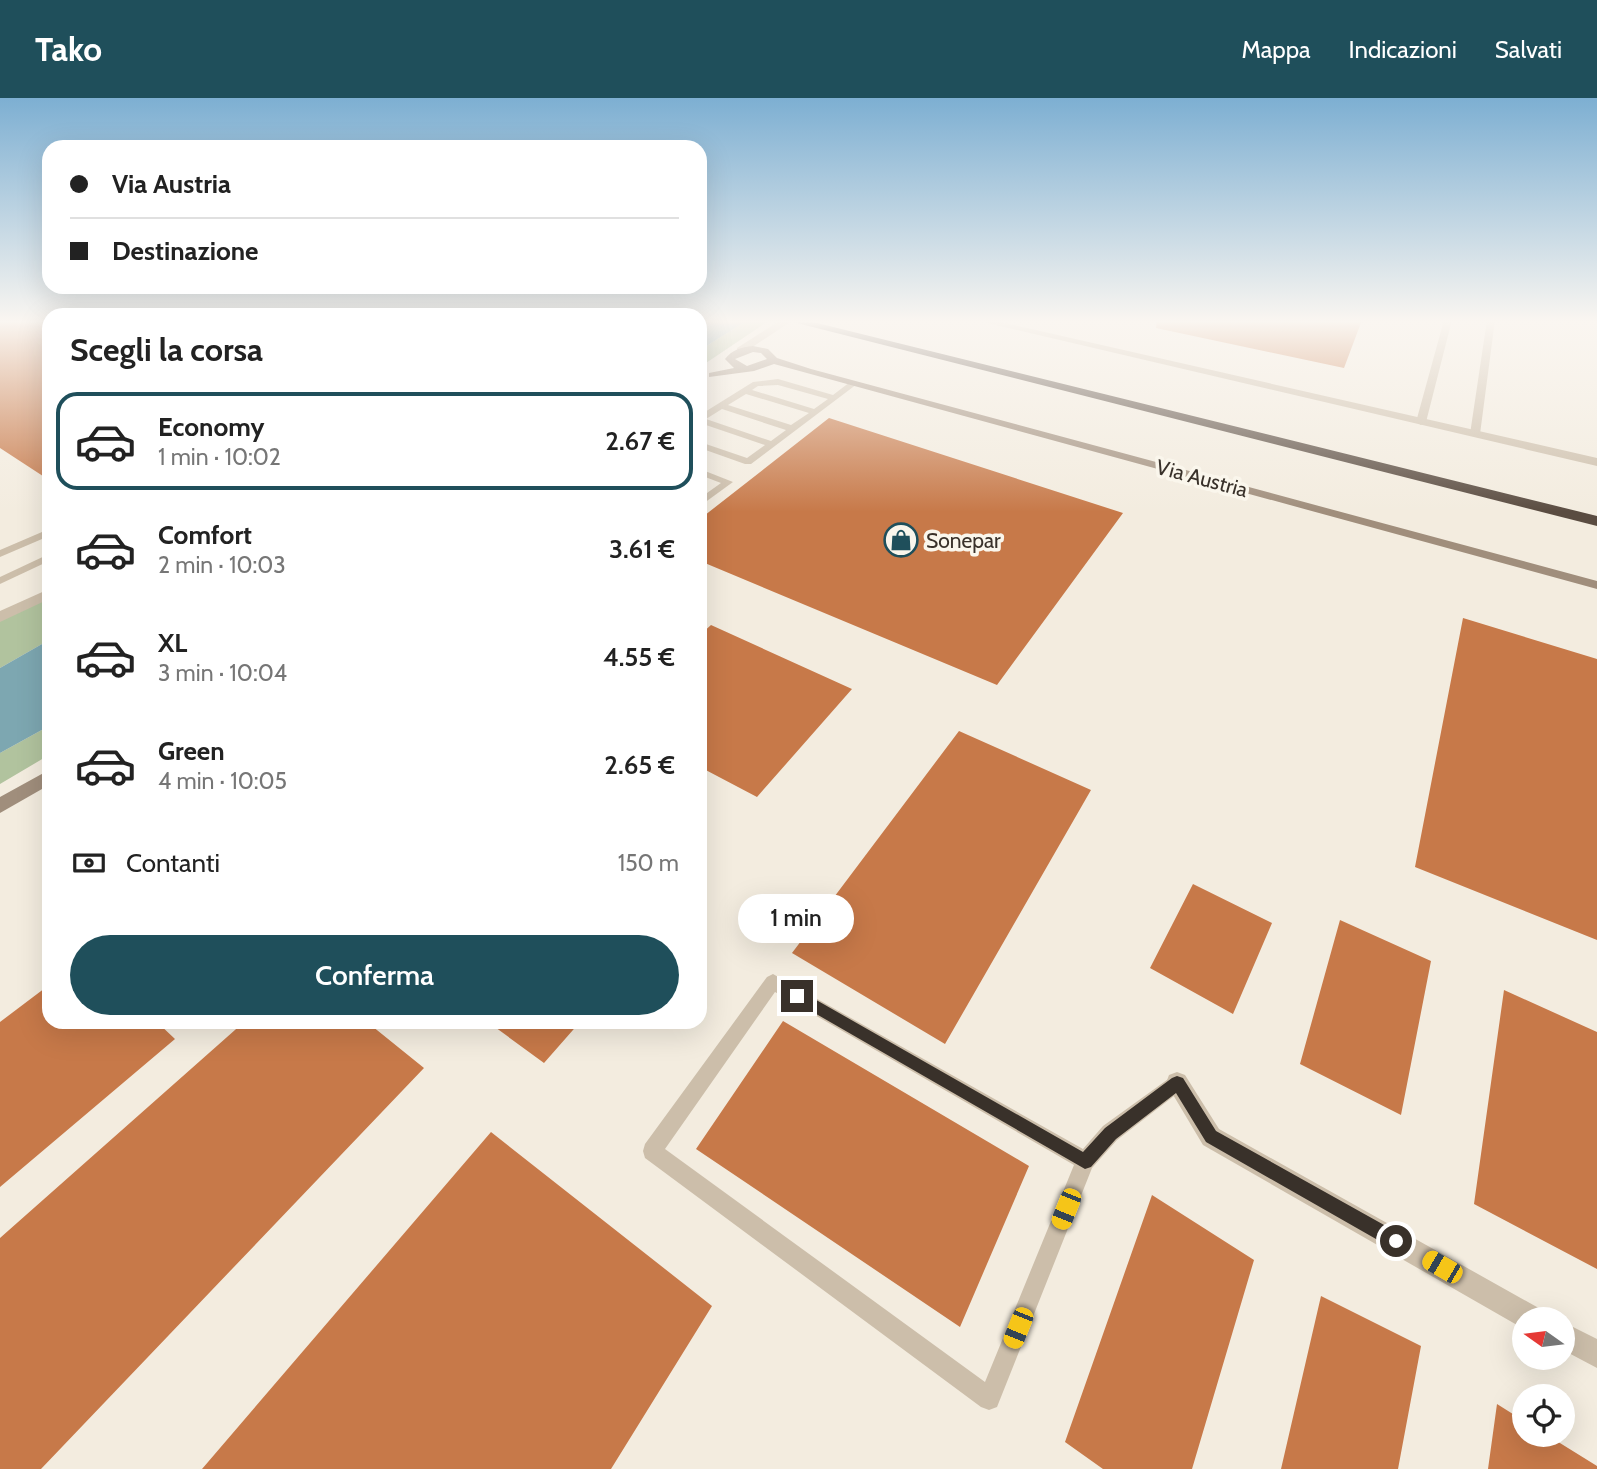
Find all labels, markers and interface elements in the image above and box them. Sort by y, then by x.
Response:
text: Tako [35,29,102,69]
text: Mappa [1241,35,1311,64]
text: Indicazioni [1349,35,1457,64]
text: Salvati [1495,35,1562,64]
text: Via Austria [112,168,231,200]
text: Destinazione [112,235,259,267]
text: Scegli la corsa [70,330,263,369]
icon: car [74,410,137,473]
text: Economy [158,411,264,443]
text: 2.67 € [605,425,675,457]
text: 1 min · 10:02 [158,443,281,471]
street label: Via Austria [1154,454,1250,502]
icon: car [74,518,137,581]
text: Comfort [158,519,252,551]
shop icon: Sonepar [882,521,920,559]
place label: Sonepar [926,528,1001,553]
text: 3.61 € [609,533,675,565]
text: 2 min · 10:03 [158,551,286,579]
icon: car [74,626,137,689]
text: XL [158,627,187,659]
text: 4.55 € [603,641,675,673]
text: 3 min · 10:04 [158,659,287,687]
icon: car [74,734,137,797]
text: Green [158,735,225,767]
text: 2.65 € [604,749,675,781]
text: 4 min · 10:05 [158,767,287,795]
icon: cash [70,844,108,882]
text: Contanti [126,847,220,879]
text: 150 m [618,849,679,877]
callout: 1 min [739,894,855,944]
text: 1 min [770,904,822,932]
button: Conferma [70,935,679,1015]
route end [781,980,813,1012]
car [1049,1186,1084,1232]
route start [1380,1225,1412,1257]
car [1419,1247,1466,1287]
car [1001,1305,1036,1351]
north arrow [1512,1307,1575,1370]
map controls [1512,1307,1575,1447]
button: locate [1512,1384,1575,1447]

